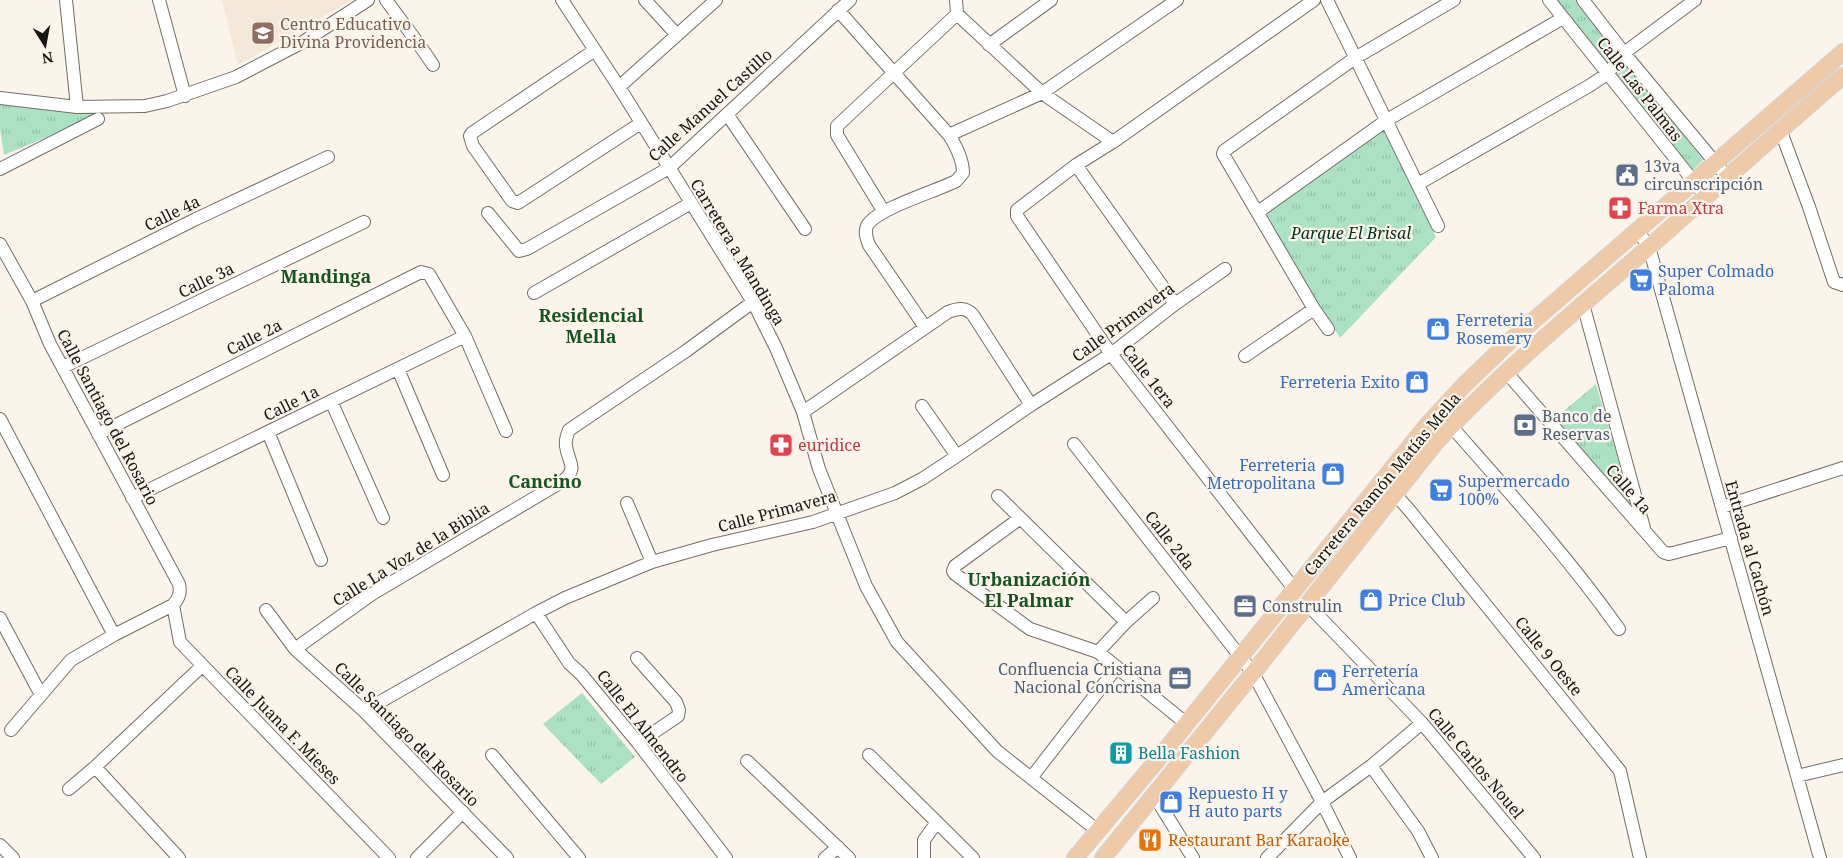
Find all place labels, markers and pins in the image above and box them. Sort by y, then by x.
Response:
place label: Centro Educativo Divina Providencia [280,13,426,53]
school or university icon: Centro Educativo Divina Providencia [250,20,276,46]
place label: 13va circunscripción [1644,155,1763,195]
public building icon: 13va circunscripción [1614,162,1640,188]
pharmacy icon: Farma Xtra [1607,195,1633,221]
place label: Farma Xtra [1638,197,1724,219]
place label: Super Colmado Paloma [1658,260,1774,300]
supermarket icon: Super Colmado Paloma [1628,267,1654,293]
place label: Ferreteria Rosemery [1456,309,1533,349]
shop icon: Ferreteria Rosemery [1425,316,1451,342]
shop icon: Ferreteria Exito [1404,369,1430,395]
place label: Ferreteria Exito [1280,371,1400,393]
place label: Banco de Reservas [1542,405,1611,445]
bank icon: Banco de Reservas [1512,412,1538,438]
pharmacy icon: euridice [768,432,794,458]
place label: euridice [798,434,861,456]
place label: Ferreteria Metropolitana [1207,454,1316,494]
shop icon: Ferreteria Metropolitana [1320,461,1346,487]
place label: Supermercado 100% [1458,470,1570,510]
supermarket icon: Supermercado 100% [1428,477,1454,503]
shop icon: Price Club [1358,587,1384,613]
place label: Price Club [1388,589,1466,611]
office icon: Construlin [1232,593,1258,619]
place label: Construlin [1262,595,1342,617]
place label: Confluencia Cristiana Nacional Concrisna [998,658,1162,698]
place label: Ferretería Americana [1342,660,1426,700]
office icon: Confluencia Cristiana Nacional Concrisna [1167,665,1193,691]
shop icon: Ferretería Americana [1312,667,1338,693]
building icon: Bella Fashion [1108,740,1134,766]
place label: Bella Fashion [1138,742,1240,764]
place label: Repuesto H y H auto parts [1188,782,1289,822]
shop icon: Repuesto H y H auto parts [1158,789,1184,815]
restaurant icon: Restaurant Bar Karaoke [1137,827,1163,853]
place label: Restaurant Bar Karaoke [1168,829,1350,851]

